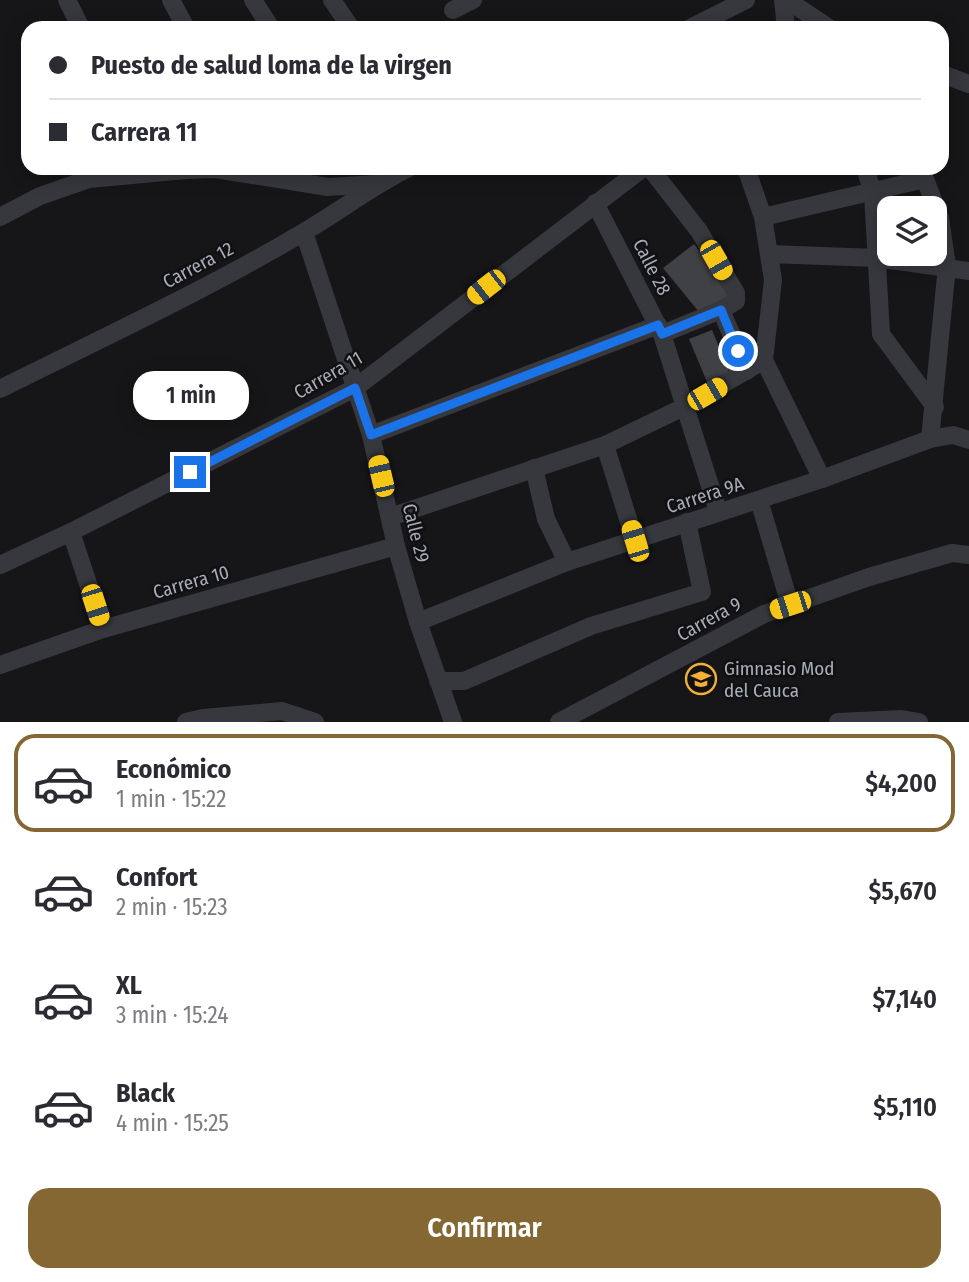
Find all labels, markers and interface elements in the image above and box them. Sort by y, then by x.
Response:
text: Puesto de salud loma de la virgen [91,50,452,81]
text: Carrera 11 [91,117,197,148]
map controls [877,196,947,266]
button: layers [877,196,947,266]
street label: Calle 28 [628,235,676,299]
street label: Carrera 12 [159,237,237,293]
car [697,237,736,283]
car [463,266,510,308]
route start [722,335,754,367]
street label: Carrera 11 [290,346,366,404]
callout: 1 min [132,370,248,420]
car [684,374,731,414]
text: 1 min [166,381,216,409]
car [367,453,396,499]
route end [174,456,206,488]
street label: Carrera 9A [664,472,746,518]
street label: Calle 29 [398,501,434,565]
car [619,518,652,564]
street label: Carrera 10 [150,560,232,604]
car [79,582,112,628]
car [767,589,814,621]
street label: Carrera 9 [673,592,745,646]
place label: Gimnasio Mod del Cauca [724,657,835,702]
school or university icon: Gimnasio Mod del Cauca [684,662,718,696]
icon: car [32,752,95,815]
text: Económico [116,754,231,785]
text: $4,200 [865,768,937,799]
text: 1 min · 15:22 [116,785,226,813]
icon: car [32,860,95,923]
text: Confort [116,862,197,893]
text: $5,670 [868,876,937,907]
text: 2 min · 15:23 [116,893,228,921]
icon: car [32,968,95,1031]
text: XL [116,970,142,1001]
text: $7,140 [872,984,937,1015]
text: 3 min · 15:24 [116,1001,228,1029]
icon: car [32,1076,95,1139]
text: Black [116,1078,175,1109]
text: $5,110 [873,1092,937,1123]
text: 4 min · 15:25 [116,1109,229,1137]
button: Confirmar [28,1188,941,1268]

